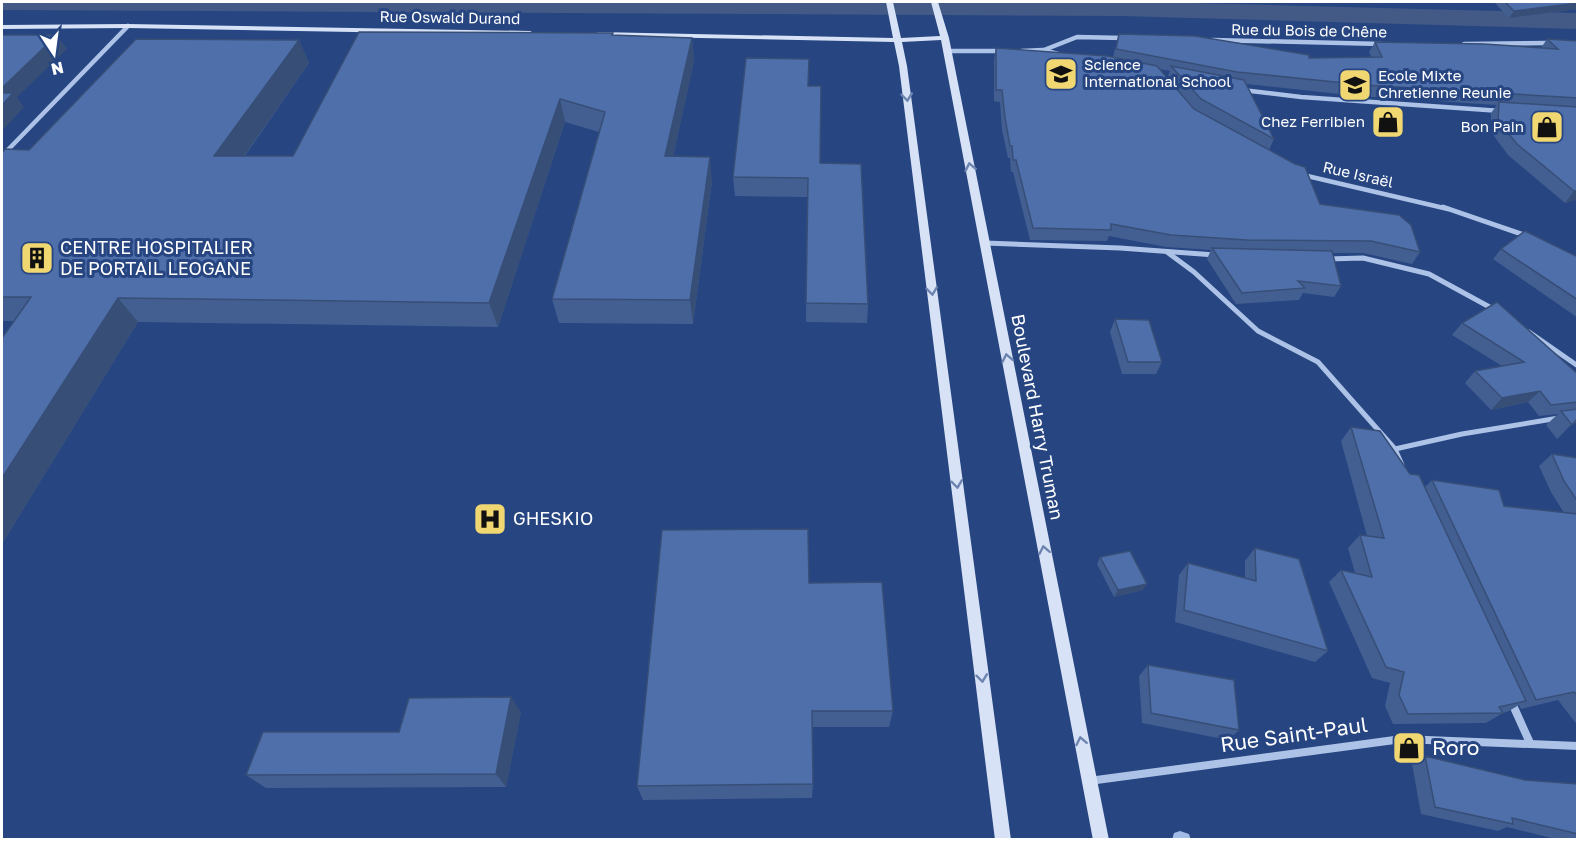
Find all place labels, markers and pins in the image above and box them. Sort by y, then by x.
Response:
place label: Science International School [1084,55,1231,90]
school or university icon: Science International School [1043,56,1079,92]
place label: Ecole Mixte Chretienne Reunie [1378,66,1512,101]
school or university icon: Ecole Mixte Chretienne Reunie [1337,67,1373,103]
shop icon: Chez Ferribien [1370,104,1406,140]
shop icon: Bon Pain [1529,109,1565,145]
place label: Chez Ferribien [1261,112,1365,130]
place label: Bon Pain [1461,117,1524,135]
place label: CENTRE HOSPITALIER DE PORTAIL LEOGANE [60,236,253,279]
building icon: CENTRE HOSPITALIER DE PORTAIL LEOGANE [19,240,55,276]
hospital icon: GHESKIO [472,501,508,537]
place label: GHESKIO [513,507,593,529]
shop icon: Roro [1391,730,1427,766]
place label: Roro [1432,734,1479,760]

